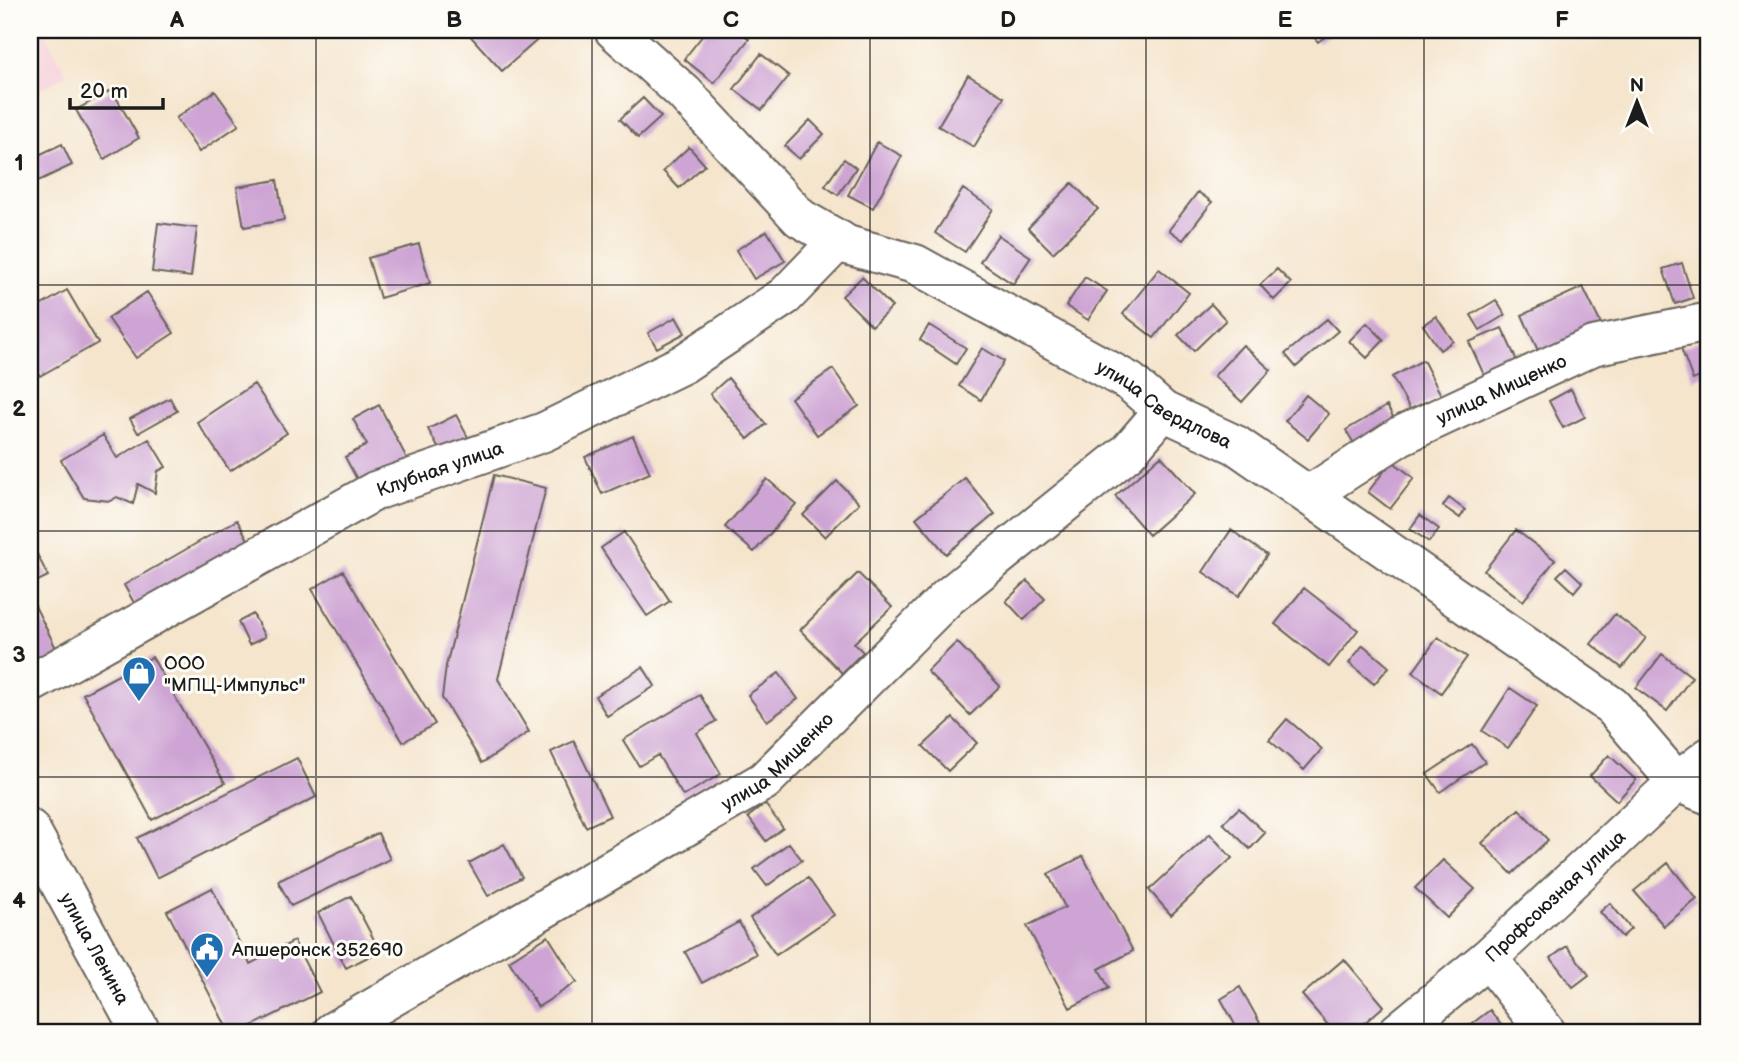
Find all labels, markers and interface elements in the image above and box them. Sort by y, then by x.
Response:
text: A [169,6,185,34]
text: B [446,6,462,34]
text: C [723,6,739,34]
text: D [1000,6,1016,34]
text: E [1278,6,1293,34]
text: F [1555,6,1569,34]
scale bar [70,66,163,110]
north arrow [1602,66,1672,136]
text: N [1630,75,1644,98]
text: 20 m [80,79,128,104]
text: 1 [14,149,24,177]
street label: улица Мищенко [1433,350,1571,430]
street label: улица Свердлова [1092,356,1235,454]
text: 2 [12,395,26,423]
street label: Клубная улица [374,437,507,502]
text: 3 [12,641,26,669]
place label: ООО "МПЦ-Импульс" [164,652,306,697]
shop icon: ООО "МПЦ-Импульс" [120,654,158,703]
street label: улица Мищенко [717,708,839,816]
street label: Профсоюзная улица [1481,826,1631,968]
text: 4 [12,887,26,915]
street label: улица Ленина [54,889,134,1009]
public building icon: Апшеронск 352690 [188,930,226,979]
place label: Апшеронск 352690 [231,939,403,962]

